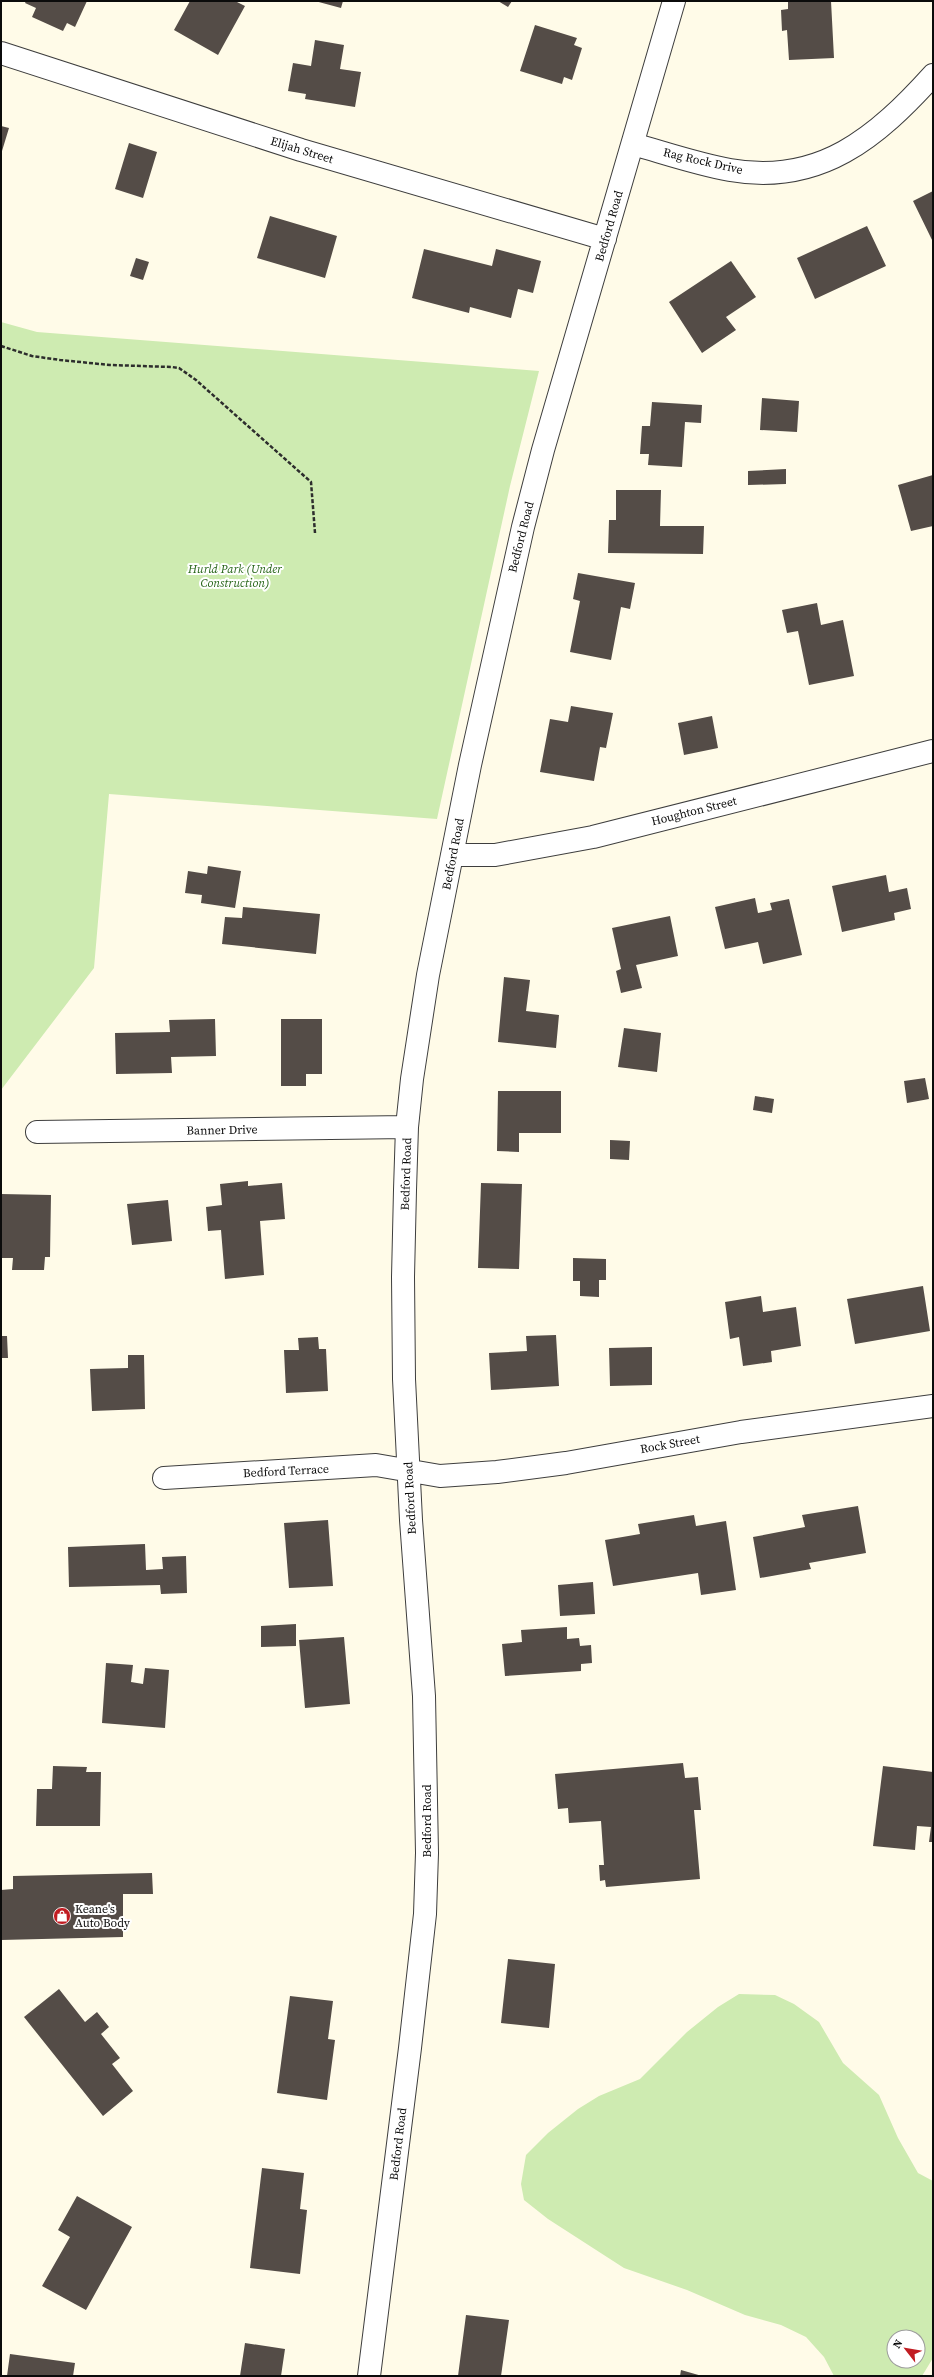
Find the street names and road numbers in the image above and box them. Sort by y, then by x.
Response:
street label: Elijah Street [269,133,335,167]
street label: Rag Rock Drive [662,144,744,178]
street label: Bedford Road [591,189,627,263]
street label: Bedford Road [504,500,538,574]
street label: Houghton Street [650,793,738,829]
street label: Bedford Road [438,817,468,891]
street label: Banner Drive [186,1121,258,1139]
street label: Bedford Road [397,1137,415,1211]
street label: Rock Street [639,1431,701,1457]
street label: Bedford Terrace [243,1461,329,1481]
street label: Bedford Road [400,1461,420,1535]
street label: Bedford Road [419,1784,435,1857]
street label: Bedford Road [386,2107,410,2181]

